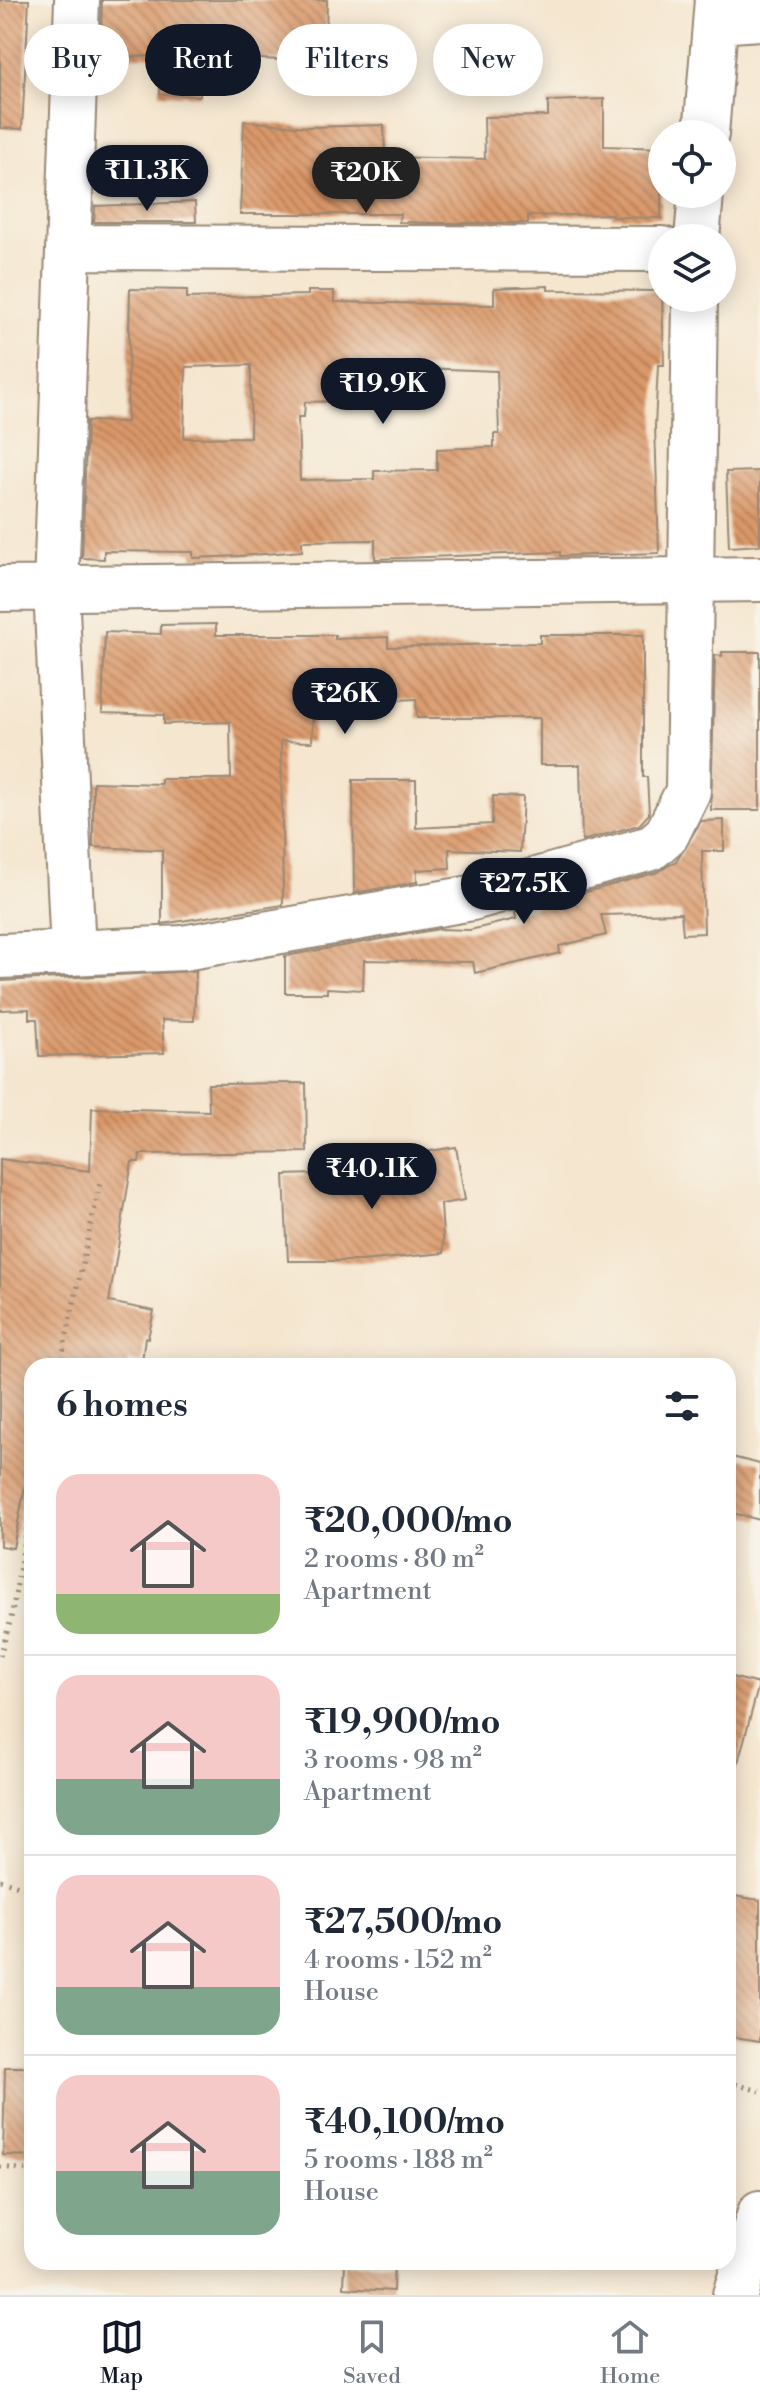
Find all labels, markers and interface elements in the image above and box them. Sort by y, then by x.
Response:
chip: Buy [24,24,129,96]
chip: Rent [145,24,261,96]
chip: Filters [277,24,417,96]
chip: New [433,24,543,96]
map controls [648,120,736,312]
button: locate [648,120,736,208]
pin: ₹11.3K [82,145,212,213]
pin: ₹20K [319,147,413,215]
text: ₹11.3K [104,155,190,187]
text: ₹20K [330,157,402,189]
button: layers [648,224,736,312]
pin: ₹19.9K [318,358,448,426]
text: ₹19.9K [339,368,427,400]
pin: ₹26K [298,668,392,736]
text: ₹26K [310,678,380,710]
pin: ₹27.5K [459,858,589,926]
text: ₹27.5K [479,868,569,900]
pin: ₹40.1K [307,1143,437,1211]
text: ₹40.1K [326,1153,418,1185]
icon: filters [660,1384,704,1428]
text: 6 homes [56,1385,188,1427]
text: ₹20,000/mo [304,1501,513,1543]
icon: home [120,1506,216,1602]
text: 2 rooms · 80 m² [304,1543,484,1575]
text: Apartment [304,1575,432,1607]
text: ₹19,900/mo [304,1702,501,1744]
icon: home [120,1707,216,1803]
text: 3 rooms · 98 m² [304,1744,482,1776]
text: Apartment [304,1776,432,1808]
text: ₹27,500/mo [304,1902,502,1944]
icon: home [120,1907,216,2003]
text: 4 rooms · 152 m² [304,1944,492,1976]
text: House [304,1976,379,2008]
text: ₹40,100/mo [304,2102,505,2144]
icon: home [120,2107,216,2203]
text: 5 rooms · 188 m² [304,2144,493,2176]
text: House [304,2176,379,2208]
tab: Map [100,2315,144,2390]
tab: Saved [343,2315,401,2390]
tab: Home [600,2315,660,2390]

